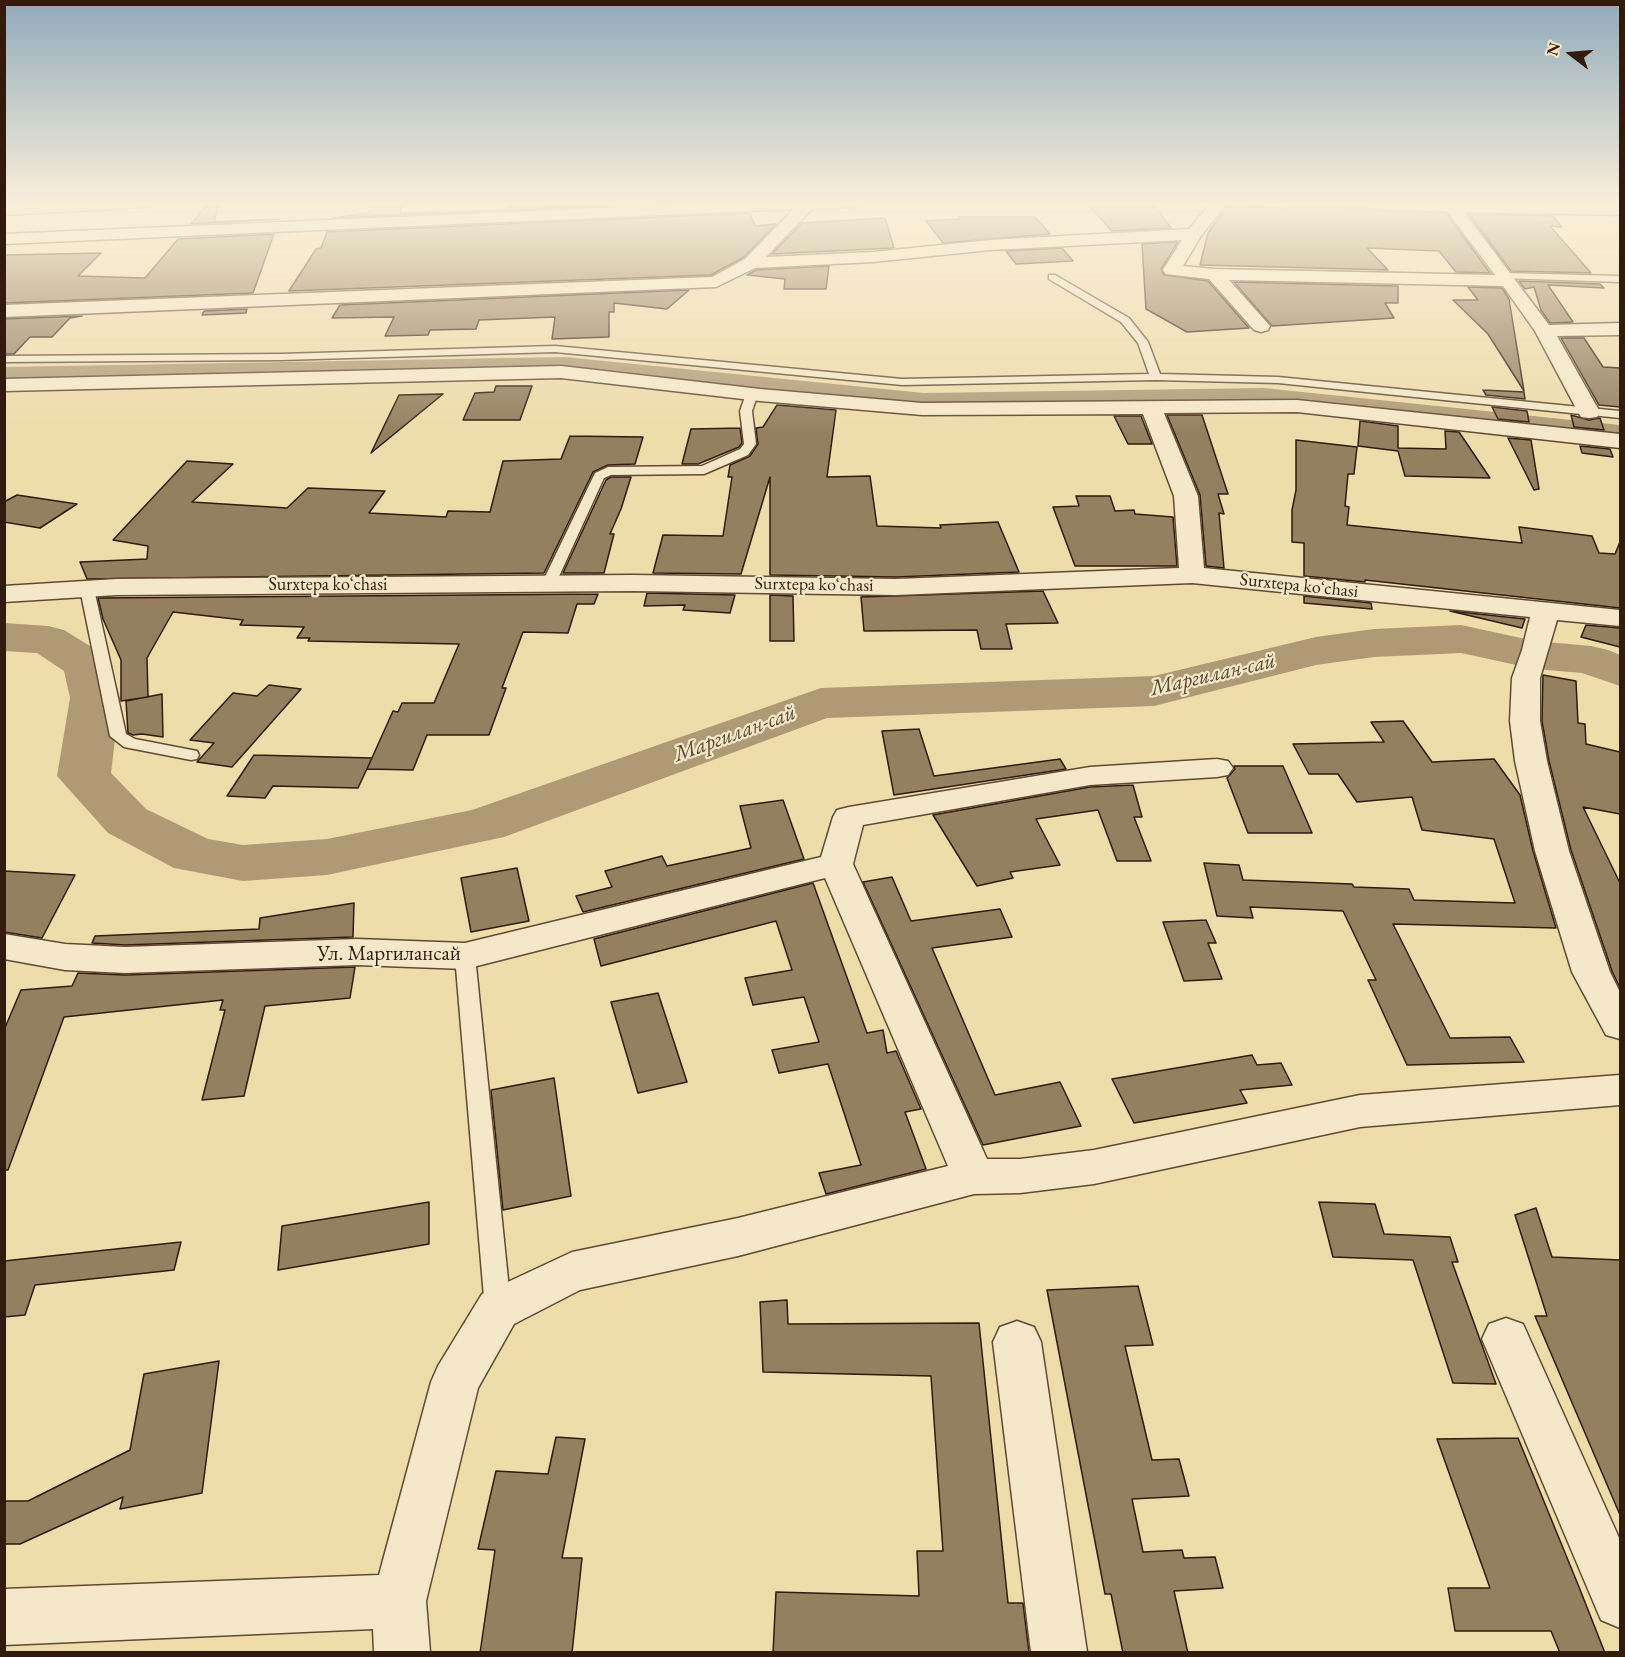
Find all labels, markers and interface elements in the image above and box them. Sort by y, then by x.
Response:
north arrow [1541,24,1601,84]
text: N [1541,40,1565,58]
street label: Surxtepa koʻchasi [1239,569,1359,603]
street label: Surxtepa koʻchasi [754,573,874,597]
street label: Surxtepa koʻchasi [269,574,387,596]
water label: Маргилан-сай [1148,648,1278,702]
water label: Маргилан-сай [671,700,799,768]
street label: Ул. Маргилансай [317,941,461,967]

